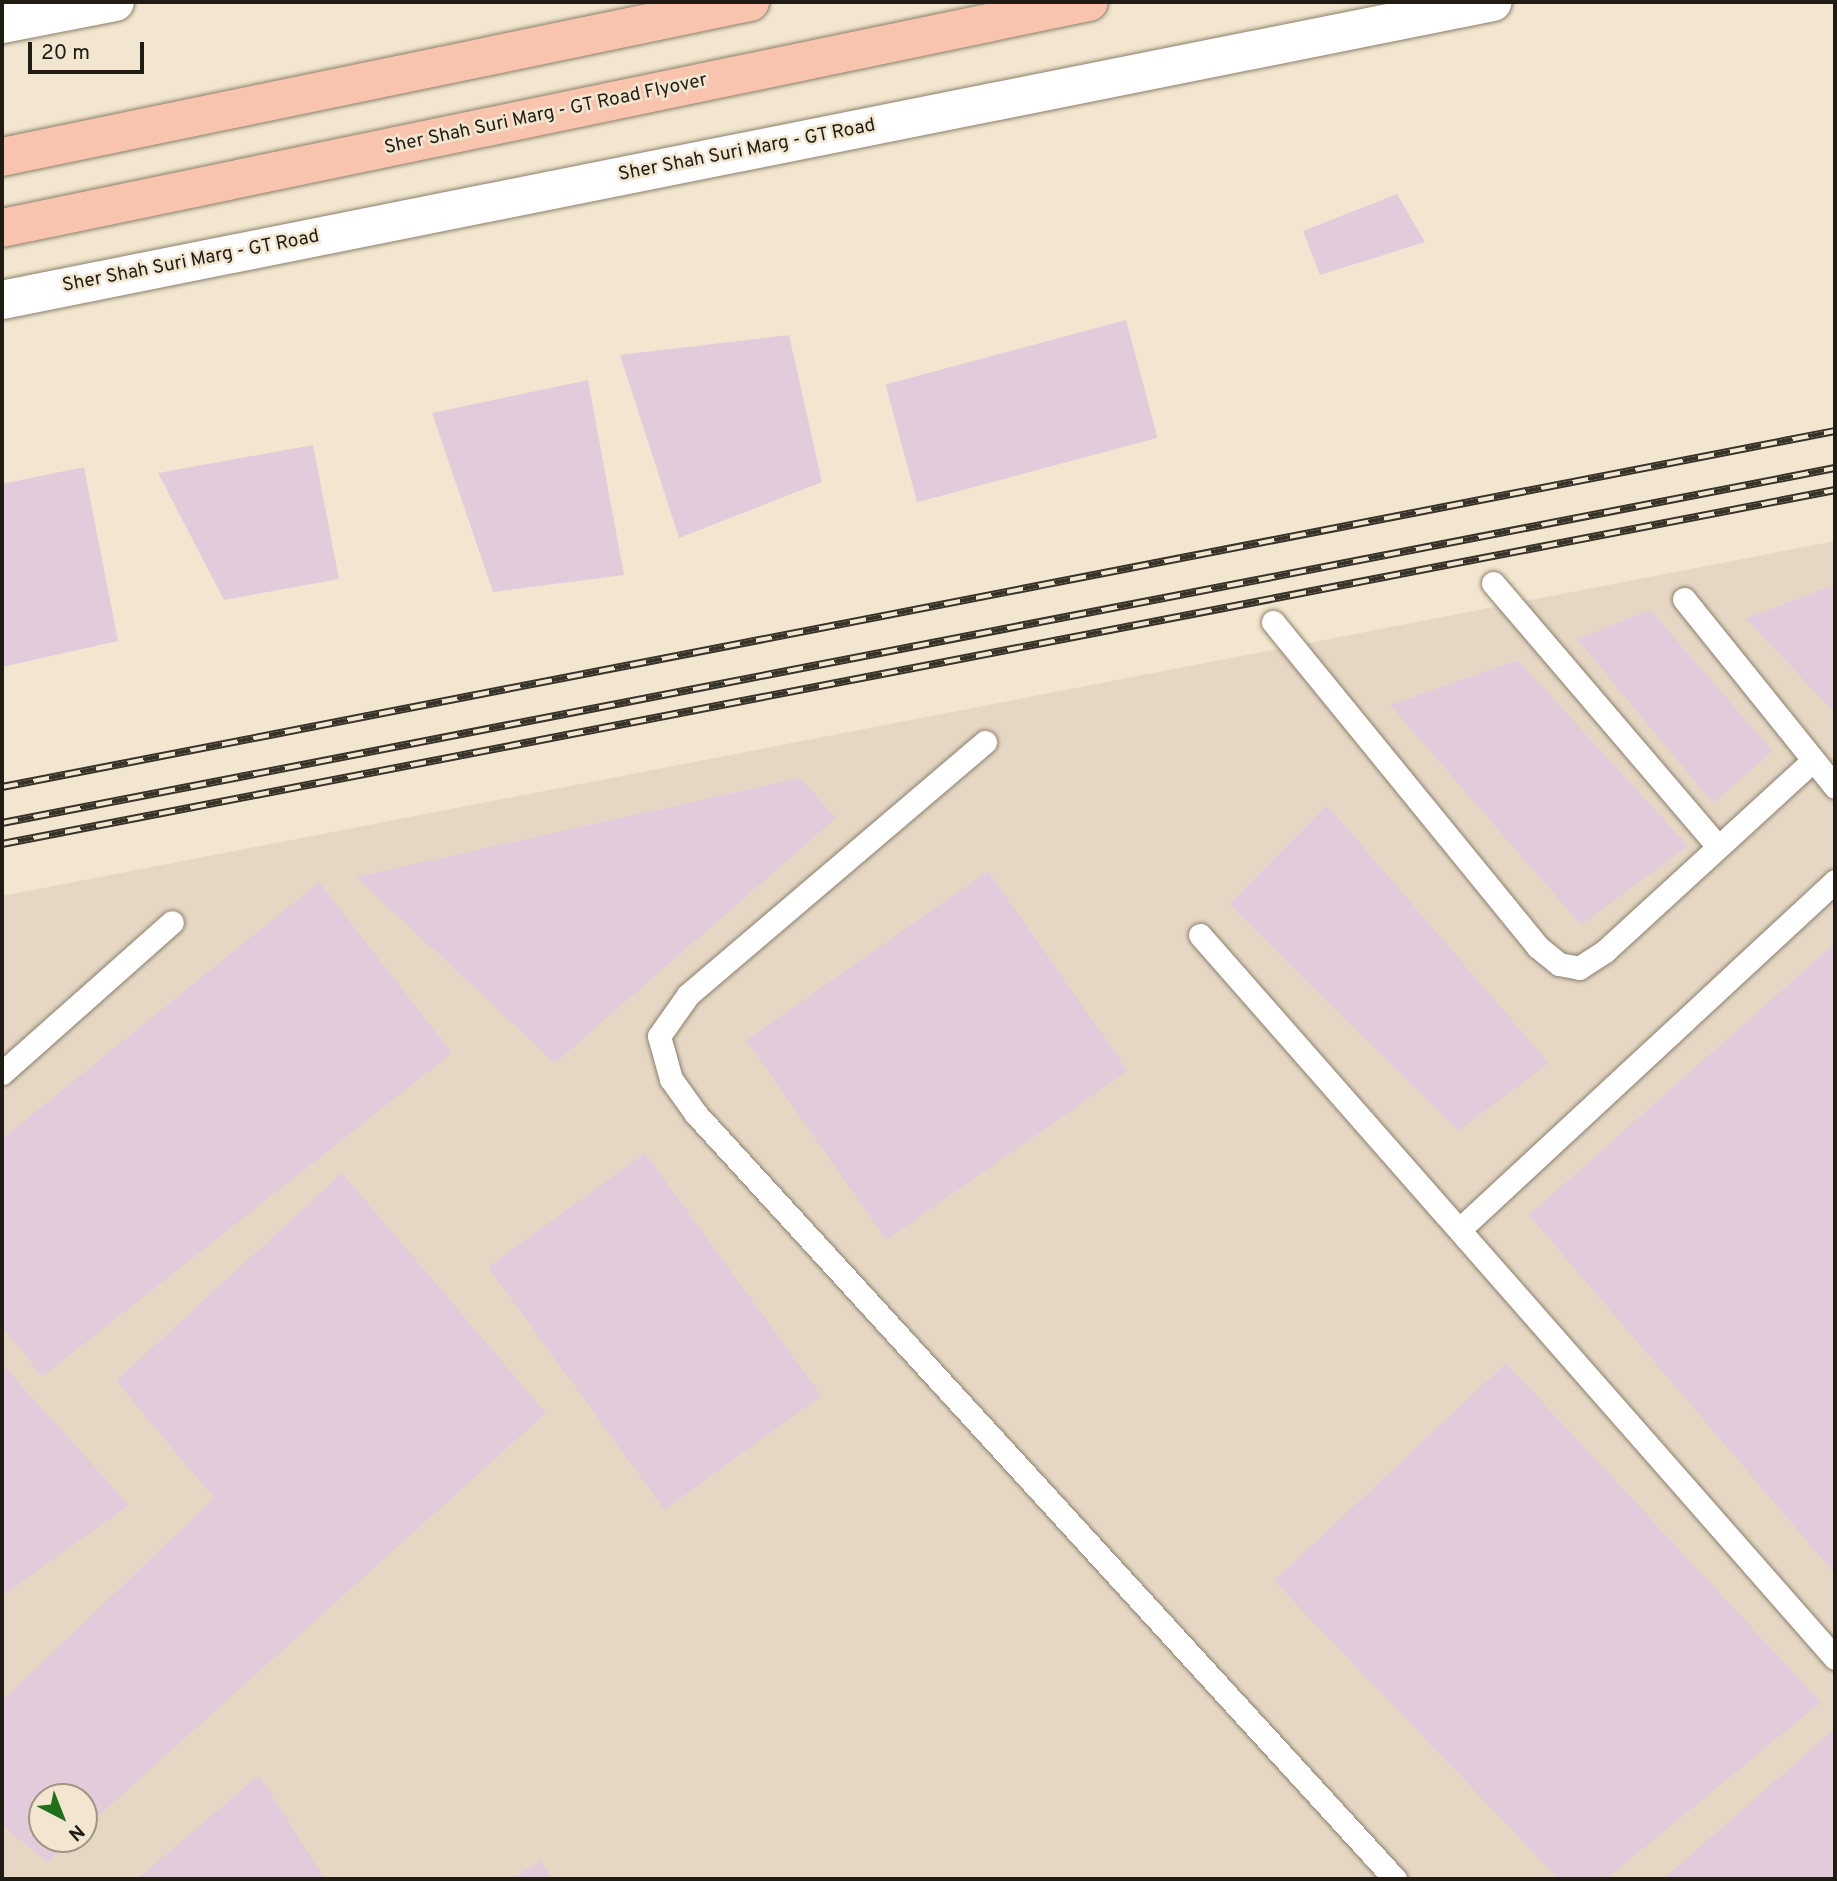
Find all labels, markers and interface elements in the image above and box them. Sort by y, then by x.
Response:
scale bar [32,28,147,72]
text: 20 m [41,40,90,67]
street label: Sher Shah Suri Marg - GT Road Flyover [382,70,710,160]
street label: Sher Shah Suri Marg - GT Road [616,115,878,187]
street label: Sher Shah Suri Marg - GT Road [60,226,322,298]
north arrow [28,1783,98,1853]
text: N [63,1819,89,1846]

